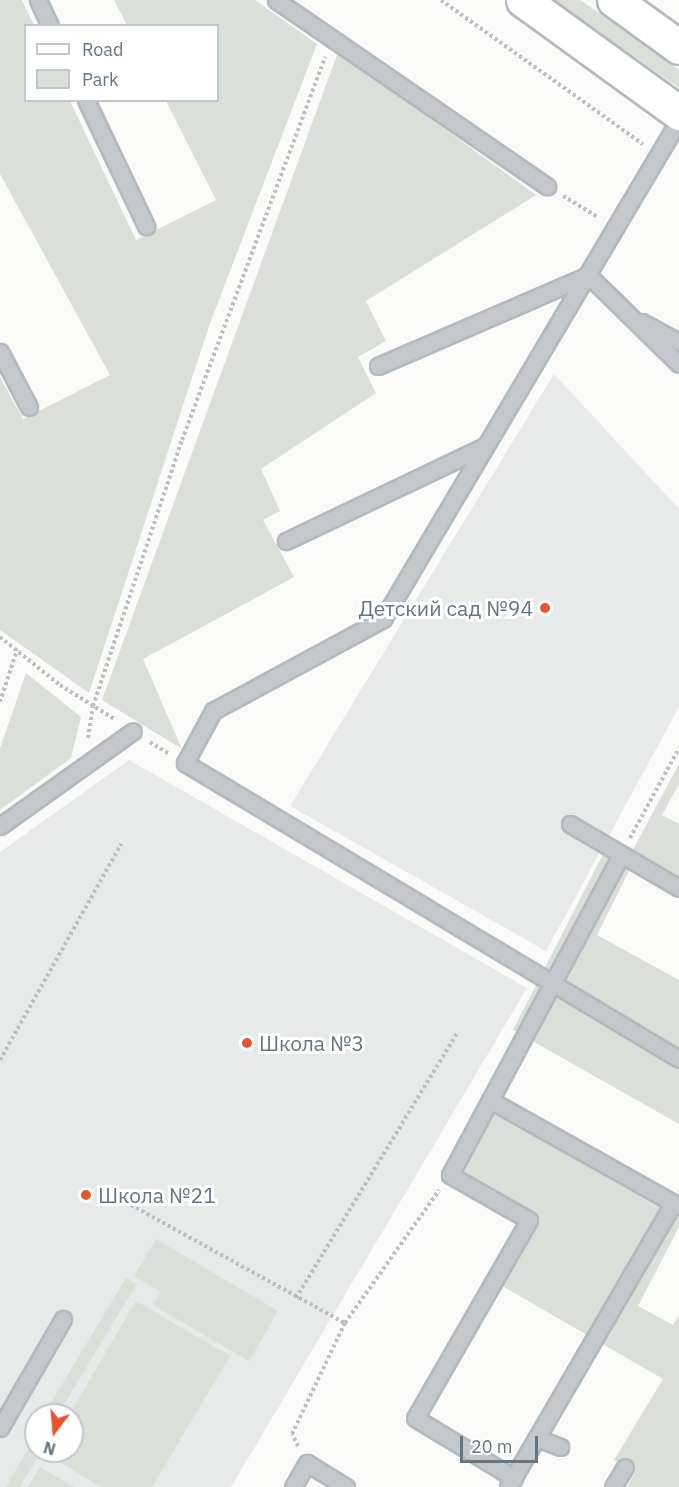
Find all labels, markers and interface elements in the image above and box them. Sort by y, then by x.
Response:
legend [24,24,219,102]
text: Road [82,38,123,61]
text: Park [82,68,118,91]
place label: Детский сад №94 [359,595,533,621]
marker: Детский сад №94 [538,601,552,615]
place label: Школа №3 [259,1030,364,1056]
marker: Школа №3 [240,1036,254,1050]
place label: Школа №21 [98,1182,216,1208]
marker: Школа №21 [79,1188,93,1202]
north arrow [24,1403,84,1463]
scale bar [463,1424,541,1462]
text: 20 m [471,1435,513,1458]
text: N [41,1437,58,1460]

